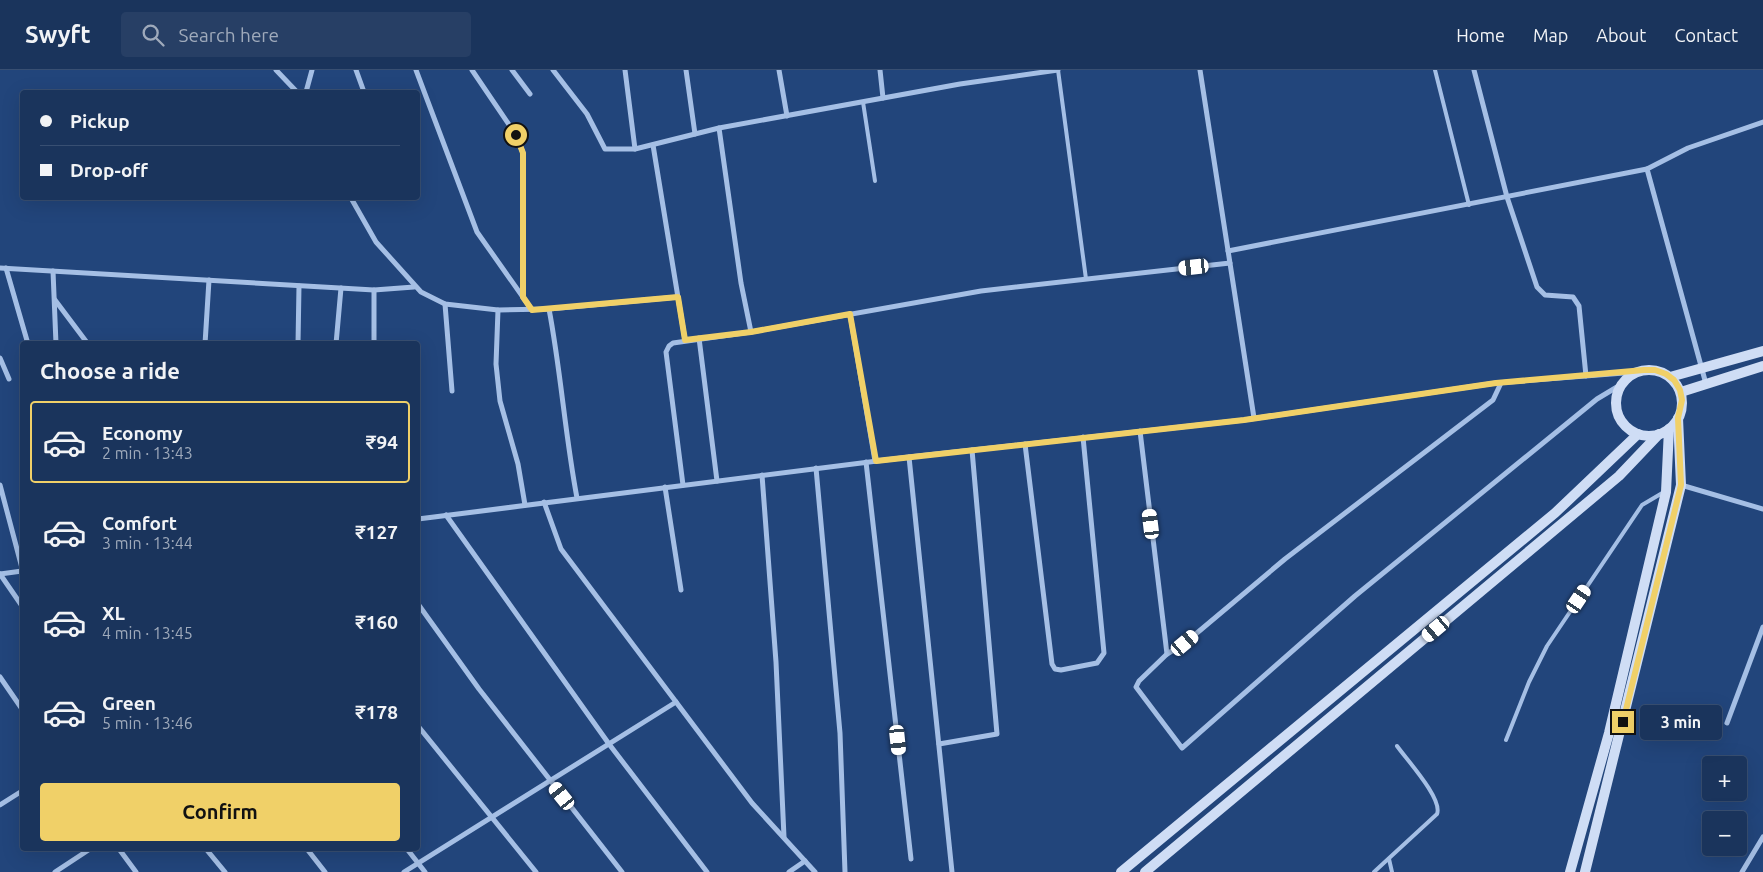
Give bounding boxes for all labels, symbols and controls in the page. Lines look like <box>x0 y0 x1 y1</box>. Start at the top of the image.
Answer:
search box <box>121 12 471 57</box>
text: Swyft <box>25 21 91 48</box>
icon: search <box>139 21 167 49</box>
text: Search here <box>179 24 279 46</box>
text: Home <box>1456 25 1505 45</box>
text: Map <box>1533 25 1568 45</box>
text: About <box>1596 25 1646 45</box>
text: Contact <box>1674 25 1738 45</box>
text: Pickup <box>70 110 130 132</box>
route start <box>505 124 527 146</box>
text: Drop-off <box>70 159 148 181</box>
car <box>1178 258 1209 276</box>
text: Choose a ride <box>40 358 180 383</box>
icon: car <box>42 420 87 465</box>
text: Economy <box>102 422 183 444</box>
text: ₹94 <box>366 431 398 453</box>
text: 2 min · 13:43 <box>102 444 193 462</box>
car <box>1141 508 1160 540</box>
icon: car <box>42 510 87 555</box>
text: Comfort <box>102 512 177 534</box>
text: ₹127 <box>355 521 398 543</box>
text: 3 min · 13:44 <box>102 534 193 552</box>
car <box>1564 582 1593 616</box>
icon: car <box>42 600 87 645</box>
text: XL <box>102 602 125 624</box>
text: ₹160 <box>355 611 398 633</box>
car <box>1419 614 1452 644</box>
text: 4 min · 13:45 <box>102 624 193 642</box>
car <box>1168 628 1201 658</box>
icon: car <box>42 690 87 735</box>
text: Green <box>102 692 156 714</box>
text: ₹178 <box>355 701 398 723</box>
callout: 3 min <box>1640 704 1723 740</box>
route end <box>1612 711 1634 733</box>
text: 3 min <box>1661 713 1701 731</box>
text: 5 min · 13:46 <box>102 714 193 732</box>
car <box>888 724 907 756</box>
map controls <box>1702 756 1747 856</box>
button: + <box>1702 756 1747 801</box>
car <box>546 780 577 812</box>
button: Confirm <box>40 783 400 841</box>
button: − <box>1702 811 1747 856</box>

